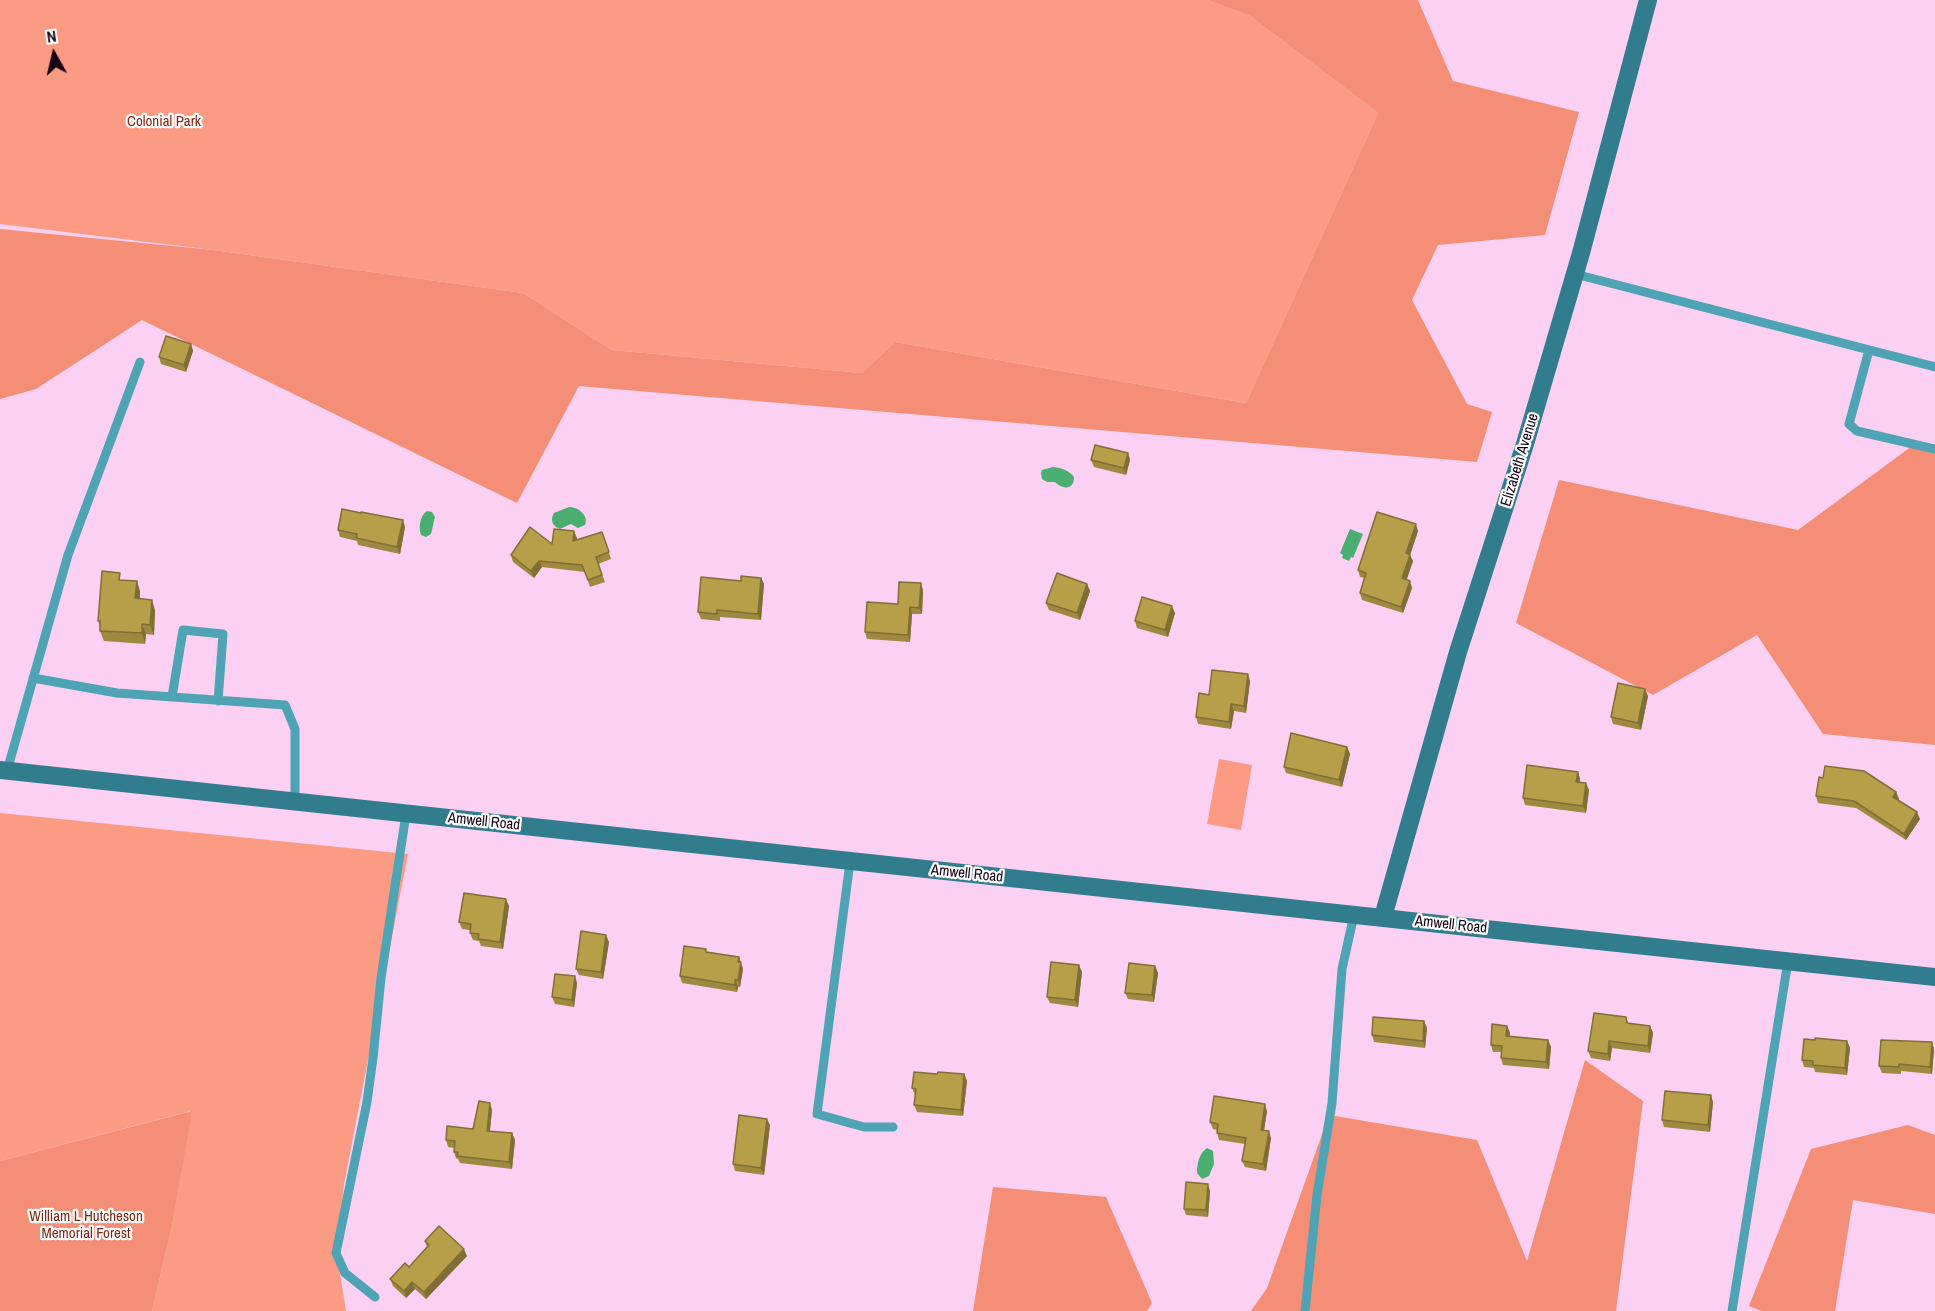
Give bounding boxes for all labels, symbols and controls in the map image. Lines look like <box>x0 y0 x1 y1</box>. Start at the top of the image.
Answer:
north arrow <box>24 24 84 84</box>
text: N <box>45 25 58 48</box>
park label: Colonial Park <box>127 113 201 131</box>
street label: Elizabeth Avenue <box>1497 411 1543 509</box>
street label: Amwell Road <box>447 809 521 835</box>
street label: Amwell Road <box>930 861 1004 887</box>
street label: Amwell Road <box>1414 912 1488 938</box>
park label: William L Hutcheson Memorial Forest <box>29 1208 143 1243</box>

